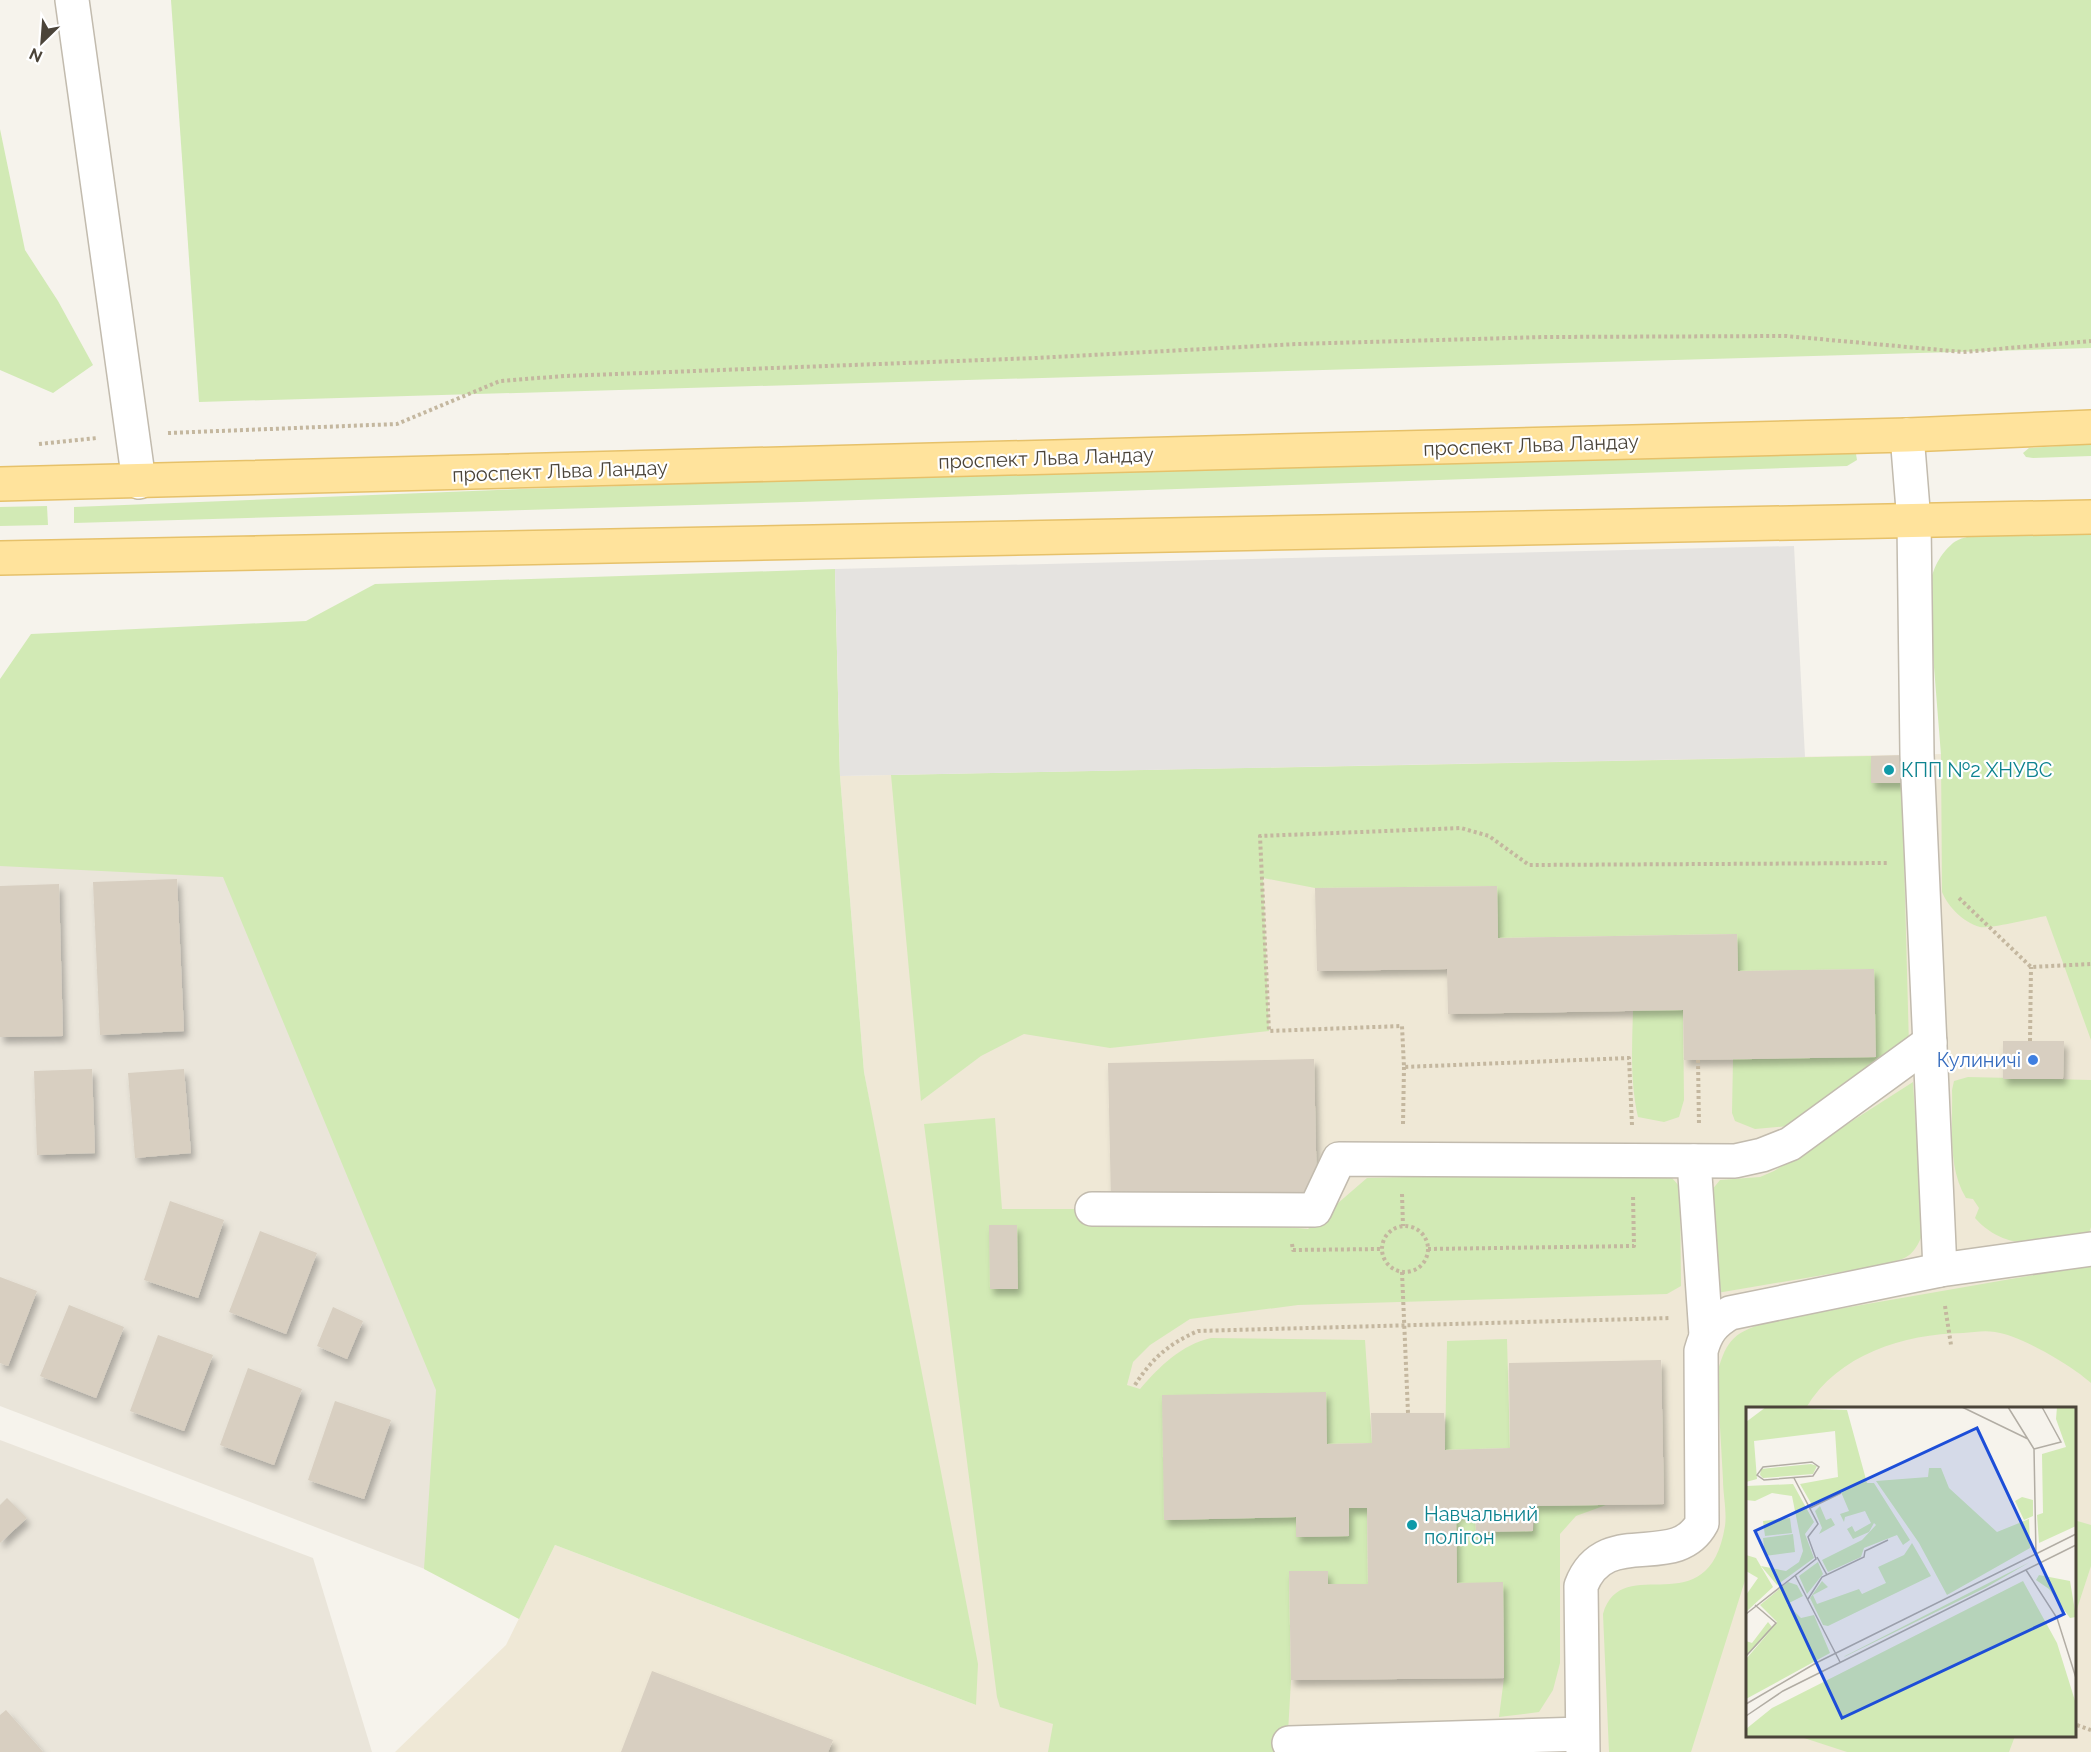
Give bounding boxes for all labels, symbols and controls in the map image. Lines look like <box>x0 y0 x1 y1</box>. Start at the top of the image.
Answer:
north arrow <box>12 12 72 72</box>
text: N <box>26 44 45 66</box>
street label: проспект Льва Ландау <box>1423 429 1639 461</box>
street label: проспект Льва Ландау <box>938 442 1154 474</box>
street label: проспект Льва Ландау <box>452 455 668 487</box>
place label: КПП №2 ХНУВС <box>1901 758 2053 782</box>
marker: КПП №2 ХНУВС <box>1882 763 1896 777</box>
place label: Кулиничі <box>1937 1048 2021 1072</box>
marker: Кулиничі <box>2026 1053 2040 1067</box>
inset map <box>1746 1407 2076 1737</box>
place label: Навчальний полігон <box>1424 1502 1538 1549</box>
marker: Навчальний полігон <box>1405 1518 1419 1532</box>

